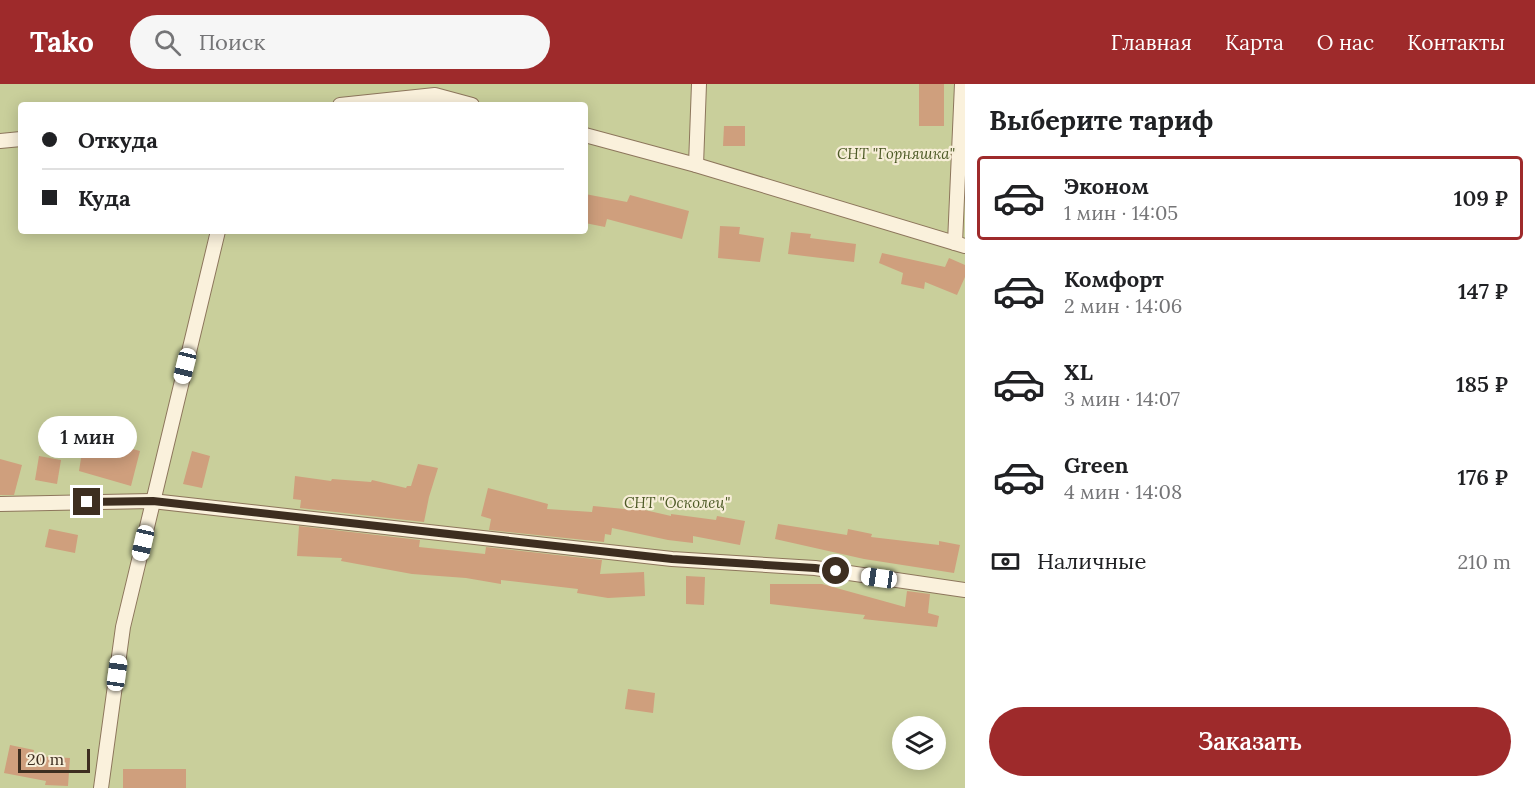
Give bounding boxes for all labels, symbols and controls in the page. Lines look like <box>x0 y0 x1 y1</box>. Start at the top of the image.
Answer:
search box <box>130 15 550 69</box>
text: Tako <box>30 24 94 60</box>
icon: search <box>151 26 184 59</box>
text: Поиск <box>199 28 265 56</box>
text: Главная <box>1111 29 1192 56</box>
text: Карта <box>1225 29 1284 56</box>
text: О нас <box>1317 29 1374 56</box>
text: Контакты <box>1407 29 1505 56</box>
text: Выберите тариф <box>989 103 1213 137</box>
text: Откуда <box>78 126 158 154</box>
park label: СНТ "Горняшка" <box>837 144 955 163</box>
icon: car <box>992 171 1046 225</box>
text: Эконом <box>1064 172 1149 200</box>
text: Куда <box>78 184 130 212</box>
text: 109 ₽ <box>1454 184 1508 212</box>
text: 1 мин · 14:05 <box>1064 200 1178 225</box>
icon: car <box>992 264 1046 318</box>
text: Комфорт <box>1064 265 1164 293</box>
text: 147 ₽ <box>1458 277 1508 305</box>
text: 2 мин · 14:06 <box>1064 293 1182 318</box>
car <box>172 346 198 386</box>
icon: car <box>992 357 1046 411</box>
text: XL <box>1064 358 1093 386</box>
text: 185 ₽ <box>1456 370 1508 398</box>
text: 3 мин · 14:07 <box>1064 386 1180 411</box>
callout: 1 мин <box>38 415 136 457</box>
text: 1 мин <box>60 424 115 449</box>
icon: car <box>992 450 1046 504</box>
text: Green <box>1064 451 1129 479</box>
text: 176 ₽ <box>1457 463 1508 491</box>
text: 4 мин · 14:08 <box>1064 479 1182 504</box>
route end <box>73 488 100 515</box>
park label: СНТ "Осколец" <box>624 493 730 512</box>
car <box>130 523 156 563</box>
icon: cash <box>989 545 1022 578</box>
text: Наличные <box>1037 547 1146 575</box>
text: 210 m <box>1457 549 1511 574</box>
route start <box>822 557 849 584</box>
car <box>860 567 898 589</box>
car <box>106 654 128 692</box>
button: Заказать <box>989 707 1511 776</box>
map controls <box>892 716 946 770</box>
button: layers <box>892 716 946 770</box>
scale bar <box>18 746 90 774</box>
text: 20 m <box>27 749 64 769</box>

